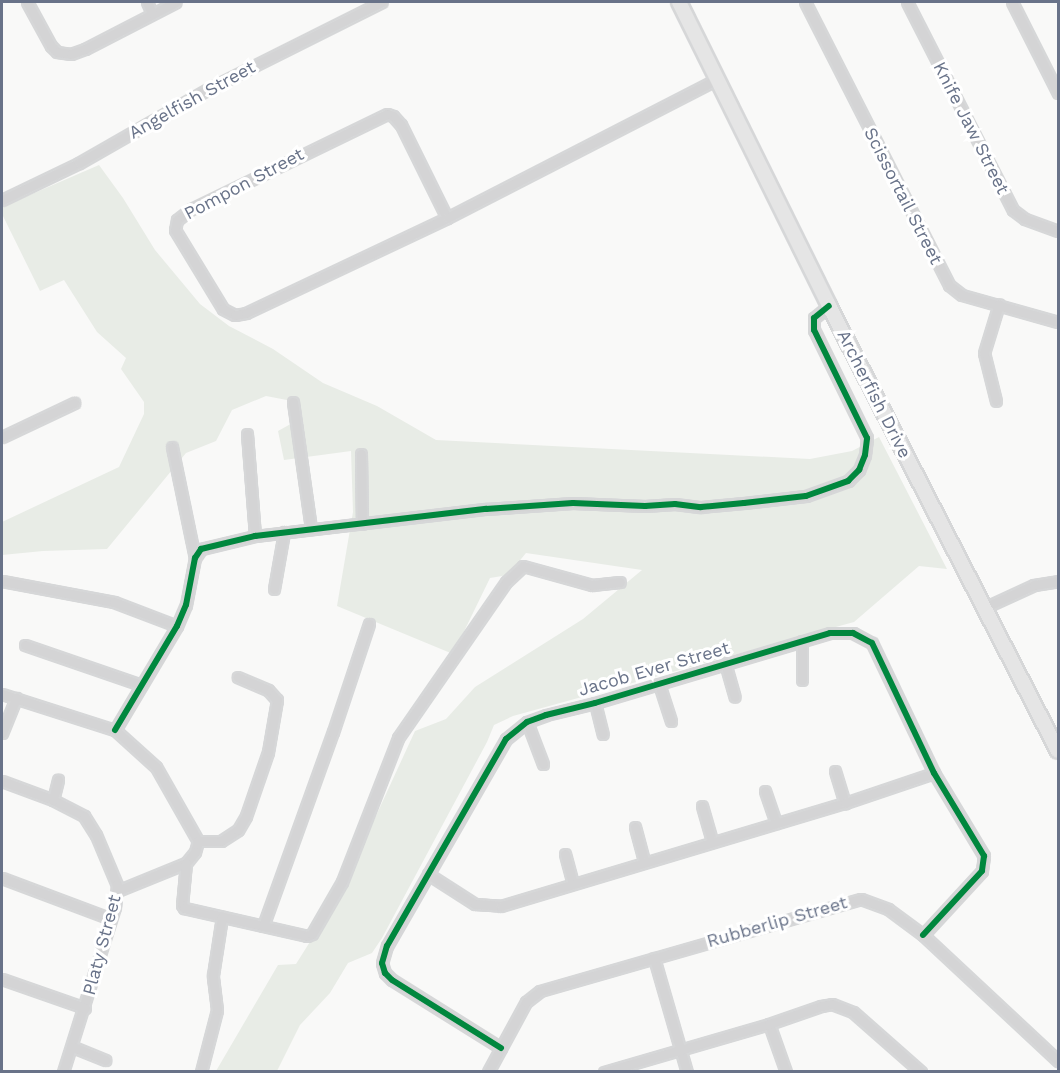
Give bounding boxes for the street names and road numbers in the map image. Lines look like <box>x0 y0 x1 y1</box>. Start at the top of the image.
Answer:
street label: Angelfish Street <box>125 56 259 144</box>
street label: Knife Jaw Street <box>928 58 1014 198</box>
street label: Scissortail Street <box>859 124 947 268</box>
street label: Pompon Street <box>181 143 307 225</box>
street label: Archerfish Drive <box>832 326 916 462</box>
street label: Jacob Ever Street <box>576 637 732 701</box>
street label: Platy Street <box>78 892 126 998</box>
street label: Rubberlip Street <box>704 892 850 952</box>

